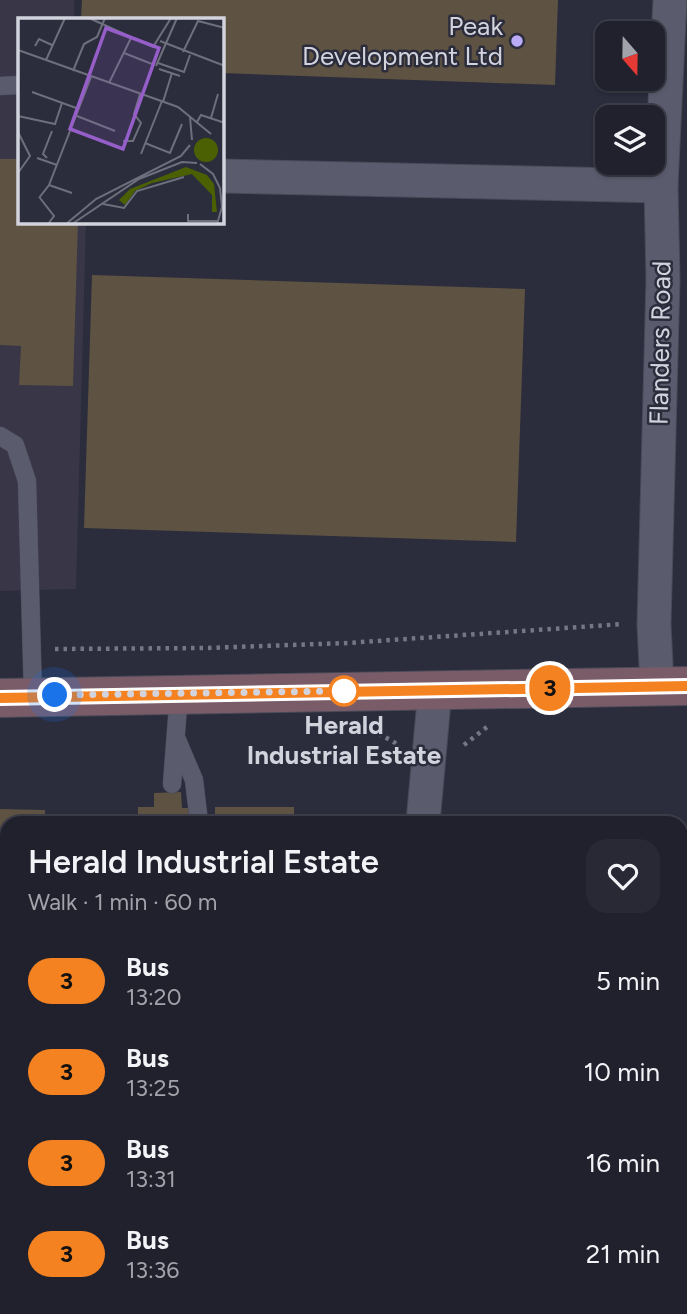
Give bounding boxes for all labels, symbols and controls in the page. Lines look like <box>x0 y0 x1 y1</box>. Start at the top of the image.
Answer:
place label: Peak Development Ltd <box>302 10 503 72</box>
inset map <box>18 18 224 224</box>
north arrow <box>595 21 665 91</box>
map controls <box>595 21 665 175</box>
marker: Peak Development Ltd <box>509 33 525 49</box>
button: layers <box>595 105 665 175</box>
street label: Flanders Road <box>643 261 677 425</box>
line badge: 3 <box>527 665 573 711</box>
text: 3 <box>543 673 557 702</box>
marker: Herald Industrial Estate <box>329 676 359 706</box>
your location <box>37 677 72 712</box>
place label: Herald Industrial Estate <box>247 709 441 771</box>
button: heart <box>586 839 660 913</box>
text: Herald Industrial Estate <box>28 842 379 881</box>
text: Walk · 1 min · 60 m <box>28 888 217 916</box>
text: Bus <box>126 951 169 983</box>
text: 5 min <box>596 965 660 997</box>
text: 3 <box>60 966 73 995</box>
text: 13:20 <box>126 983 181 1011</box>
text: Bus <box>126 1042 169 1074</box>
text: 10 min <box>584 1056 660 1088</box>
text: 3 <box>60 1057 73 1086</box>
text: 13:25 <box>126 1074 180 1102</box>
text: Bus <box>126 1133 169 1165</box>
text: 16 min <box>585 1147 660 1179</box>
text: 3 <box>60 1148 73 1177</box>
text: 13:31 <box>126 1165 176 1193</box>
text: Bus <box>126 1224 169 1256</box>
text: 21 min <box>586 1238 660 1270</box>
text: 3 <box>60 1239 73 1268</box>
text: 13:36 <box>126 1256 179 1284</box>

